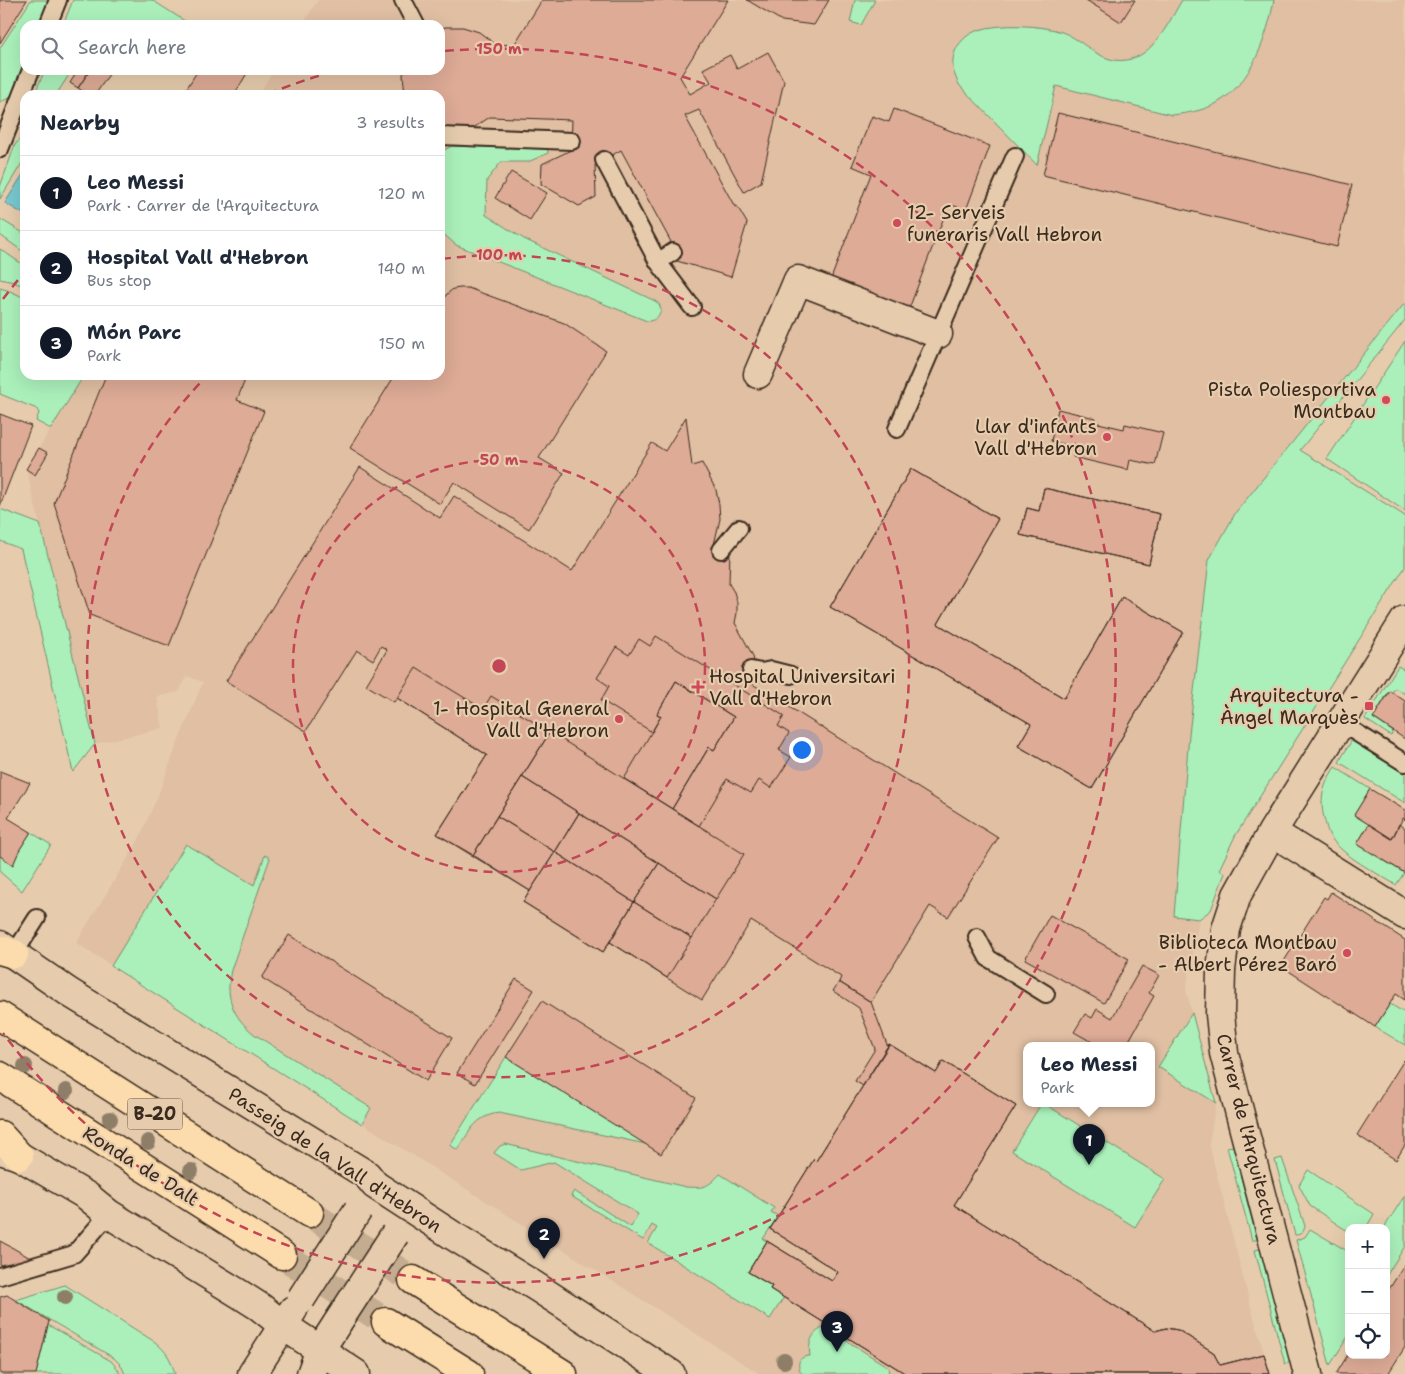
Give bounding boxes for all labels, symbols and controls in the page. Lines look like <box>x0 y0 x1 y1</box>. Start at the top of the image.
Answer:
search box <box>20 20 445 75</box>
icon: search <box>38 34 66 62</box>
text: Search here <box>78 35 187 60</box>
text: 150 m <box>476 39 522 59</box>
text: Nearby <box>40 109 120 137</box>
text: 3 results <box>356 112 425 133</box>
text: Leo Messi <box>87 170 184 195</box>
text: 1 <box>52 183 60 204</box>
text: 120 m <box>378 183 425 204</box>
text: Park · Carrer de l'Arquitectura <box>87 195 319 216</box>
place label: 12- Serveis funeraris Vall Hebron <box>907 200 1102 247</box>
marker: 12- Serveis funeraris Vall Hebron <box>891 217 903 229</box>
text: Hospital Vall d'Hebron <box>87 245 308 270</box>
text: 100 m <box>476 245 522 265</box>
text: 2 <box>50 258 62 279</box>
text: 140 m <box>378 258 425 279</box>
text: Bus stop <box>87 270 152 291</box>
text: Món Parc <box>87 320 181 345</box>
text: 3 <box>50 333 62 354</box>
text: 150 m <box>378 333 425 354</box>
text: Park <box>87 345 121 366</box>
place label: Pista Poliesportiva Montbau <box>1208 377 1376 424</box>
marker: Pista Poliesportiva Montbau <box>1380 394 1392 406</box>
place label: Llar d'infants Vall d'Hebron <box>974 414 1097 461</box>
marker: Llar d'infants Vall d'Hebron <box>1101 431 1113 443</box>
text: 50 m <box>480 450 519 470</box>
centre of rings <box>490 657 508 675</box>
place label: Hospital Universitari Vall d'Hebron <box>709 664 896 711</box>
marker: Hospital Universitari Vall d'Hebron <box>691 680 705 694</box>
place label: Arquitectura - Àngel Marquès <box>1220 683 1359 730</box>
place label: 1- Hospital General Vall d'Hebron <box>433 696 609 743</box>
marker: Arquitectura - Àngel Marquès <box>1363 700 1375 712</box>
marker: 1- Hospital General Vall d'Hebron <box>613 713 625 725</box>
your location <box>789 737 815 763</box>
place label: Biblioteca Montbau - Albert Pérez Baró <box>1158 930 1337 977</box>
marker: Biblioteca Montbau - Albert Pérez Baró <box>1341 947 1353 959</box>
street label: Carrer de l'Arquitectura <box>1211 1031 1287 1247</box>
popup <box>1023 1042 1155 1107</box>
text: Leo Messi <box>1040 1052 1138 1077</box>
text: Park <box>1040 1077 1075 1098</box>
street label: Passeig de la Vall d'Hebron <box>223 1082 447 1238</box>
road number: B-20 <box>128 1098 182 1130</box>
street label: Ronda de Dalt <box>78 1120 204 1212</box>
pin: 1 <box>1073 1124 1105 1165</box>
pin: 2 <box>528 1218 560 1259</box>
map controls <box>1345 1224 1390 1359</box>
button: + <box>1345 1224 1390 1269</box>
button: − <box>1345 1269 1390 1314</box>
pin: 3 <box>821 1311 853 1352</box>
button: locate <box>1345 1314 1390 1359</box>

